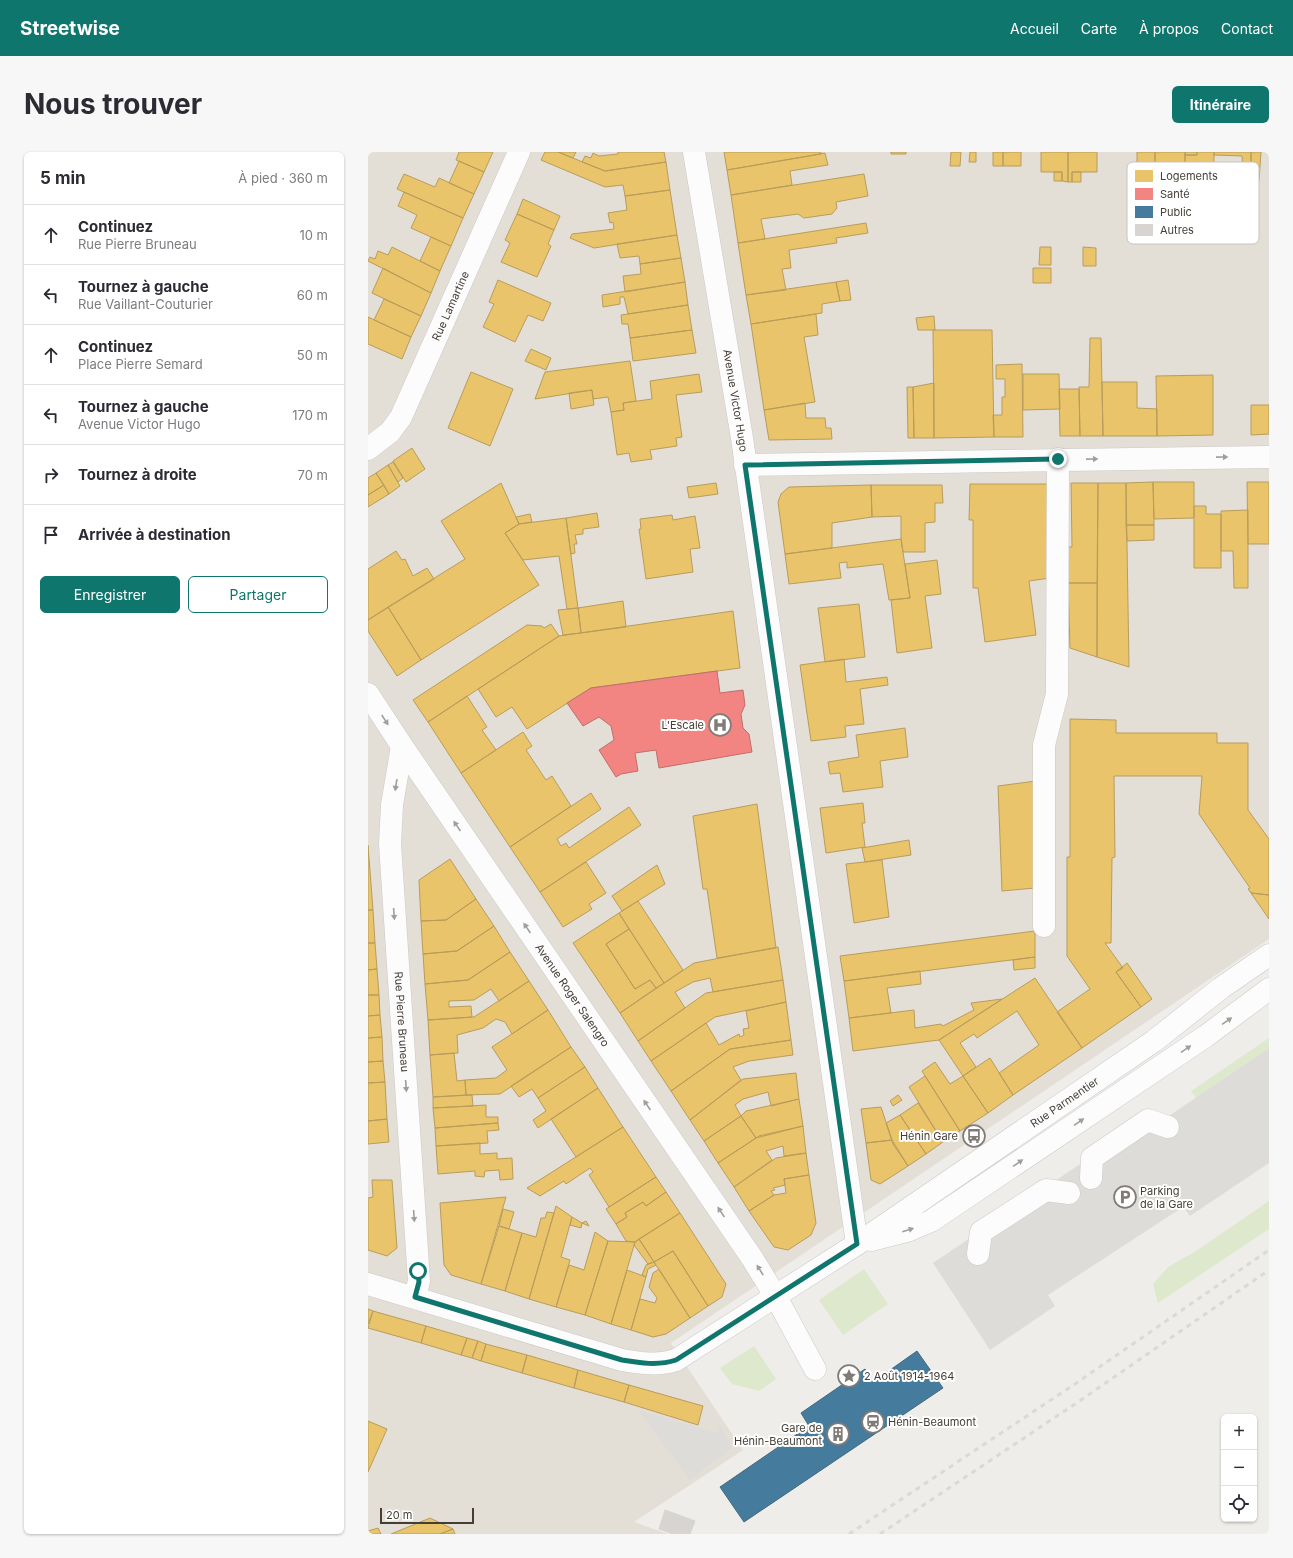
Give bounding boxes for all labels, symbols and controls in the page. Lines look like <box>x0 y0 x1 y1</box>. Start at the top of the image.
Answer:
text: Streetwise <box>20 17 120 40</box>
text: Accueil <box>1010 20 1059 37</box>
text: Carte <box>1081 20 1117 37</box>
text: À propos <box>1139 20 1199 37</box>
text: Contact <box>1221 20 1273 37</box>
button: Itinéraire <box>1172 86 1269 123</box>
text: Nous trouver <box>24 87 202 121</box>
legend <box>1127 162 1259 244</box>
text: 5 min <box>40 168 86 188</box>
text: Logements <box>1160 169 1218 183</box>
text: À pied · 360 m <box>238 170 328 186</box>
text: Santé <box>1160 187 1190 201</box>
text: Public <box>1160 205 1192 219</box>
text: Continuez <box>78 217 153 236</box>
text: Autres <box>1160 223 1194 237</box>
icon: ahead <box>40 224 62 246</box>
text: 10 m <box>299 227 328 243</box>
text: Rue Pierre Bruneau <box>78 236 197 252</box>
street label: Rue Lamartine <box>429 269 472 343</box>
text: Tournez à gauche <box>78 277 209 296</box>
icon: left <box>40 284 62 306</box>
text: 60 m <box>297 287 328 303</box>
text: Rue Vaillant-Couturier <box>78 296 213 312</box>
text: Continuez <box>78 337 153 356</box>
icon: ahead <box>40 344 62 366</box>
text: 50 m <box>297 347 328 363</box>
street label: Avenue Victor Hugo <box>720 348 751 453</box>
text: Place Pierre Semard <box>78 356 203 372</box>
text: Tournez à gauche <box>78 397 209 416</box>
icon: left <box>40 404 62 426</box>
text: 170 m <box>292 407 328 423</box>
text: Avenue Victor Hugo <box>78 416 200 432</box>
route end <box>1049 450 1067 468</box>
one-way arrow <box>1216 454 1229 460</box>
one-way arrow <box>1086 456 1099 462</box>
icon: right <box>40 464 62 486</box>
text: Tournez à droite <box>78 465 197 484</box>
text: 70 m <box>298 467 328 483</box>
icon: arrive <box>40 524 62 546</box>
text: Arrivée à destination <box>78 525 231 544</box>
button: Enregistrer <box>40 576 180 613</box>
button: Partager <box>188 576 328 613</box>
hospital icon: L'Escale <box>707 712 733 738</box>
one-way arrow <box>381 715 389 725</box>
place label: L'Escale <box>661 718 704 732</box>
one-way arrow <box>392 779 398 791</box>
one-way arrow <box>453 821 461 832</box>
one-way arrow <box>391 908 398 920</box>
one-way arrow <box>523 923 531 933</box>
street label: Avenue Roger Salengro <box>532 941 613 1050</box>
street label: Rue Pierre Bruneau <box>391 971 412 1072</box>
one-way arrow <box>1221 1017 1232 1025</box>
one-way arrow <box>1181 1045 1192 1053</box>
street label: Rue Parmentier <box>1027 1074 1102 1131</box>
one-way arrow <box>402 1080 409 1092</box>
one-way arrow <box>643 1100 651 1110</box>
one-way arrow <box>1073 1118 1084 1125</box>
bus stop icon: Hénin Gare <box>961 1123 987 1149</box>
place label: Hénin Gare <box>900 1129 958 1143</box>
one-way arrow <box>1013 1159 1023 1167</box>
parking icon: Parking de la Gare <box>1112 1184 1138 1210</box>
place label: Parking de la Gare <box>1140 1184 1193 1211</box>
one-way arrow <box>717 1207 725 1217</box>
one-way arrow <box>411 1210 418 1222</box>
one-way arrow <box>902 1227 914 1233</box>
route start <box>409 1262 427 1280</box>
one-way arrow <box>756 1265 764 1275</box>
place icon: 2 Août 1914-1964 <box>836 1363 862 1389</box>
place label: 2 Août 1914-1964 <box>864 1369 954 1383</box>
station icon: Hénin-Beaumont <box>860 1409 886 1435</box>
map controls <box>1221 1414 1257 1522</box>
button: + <box>1221 1414 1257 1450</box>
place label: Hénin-Beaumont <box>888 1415 976 1429</box>
place label: Gare de Hénin-Beaumont <box>734 1421 822 1448</box>
building icon: Gare de Hénin-Beaumont <box>825 1421 851 1447</box>
button: − <box>1221 1450 1257 1486</box>
button: locate <box>1221 1486 1257 1522</box>
scale bar <box>380 1506 474 1525</box>
text: 20 m <box>386 1508 412 1522</box>

